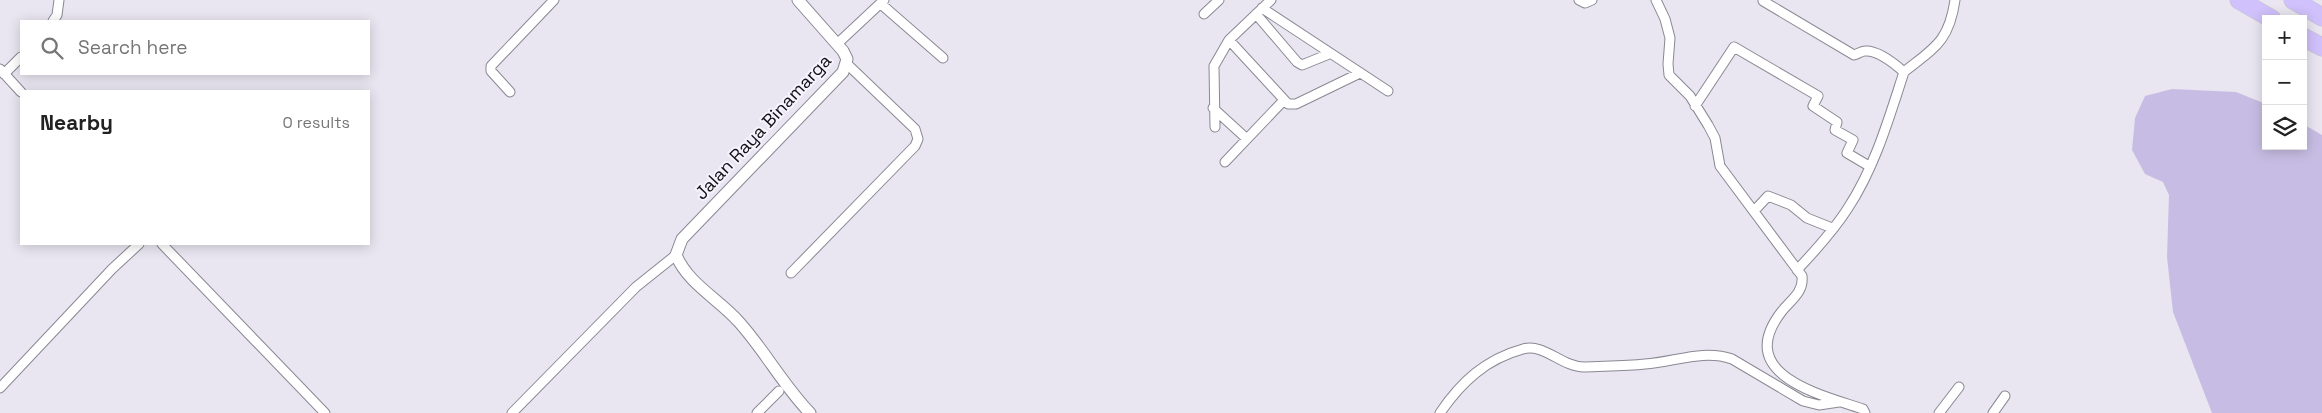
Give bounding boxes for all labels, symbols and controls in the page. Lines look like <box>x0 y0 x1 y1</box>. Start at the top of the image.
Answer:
map controls <box>2262 15 2307 150</box>
button: + <box>2262 15 2307 60</box>
search box <box>20 20 370 75</box>
icon: search <box>38 34 66 62</box>
text: Search here <box>78 35 188 60</box>
street label: Jalan Raya Binamarga <box>689 49 836 204</box>
button: − <box>2262 60 2307 105</box>
button: layers <box>2262 105 2307 150</box>
text: Nearby <box>40 109 113 136</box>
text: 0 results <box>282 112 350 133</box>

